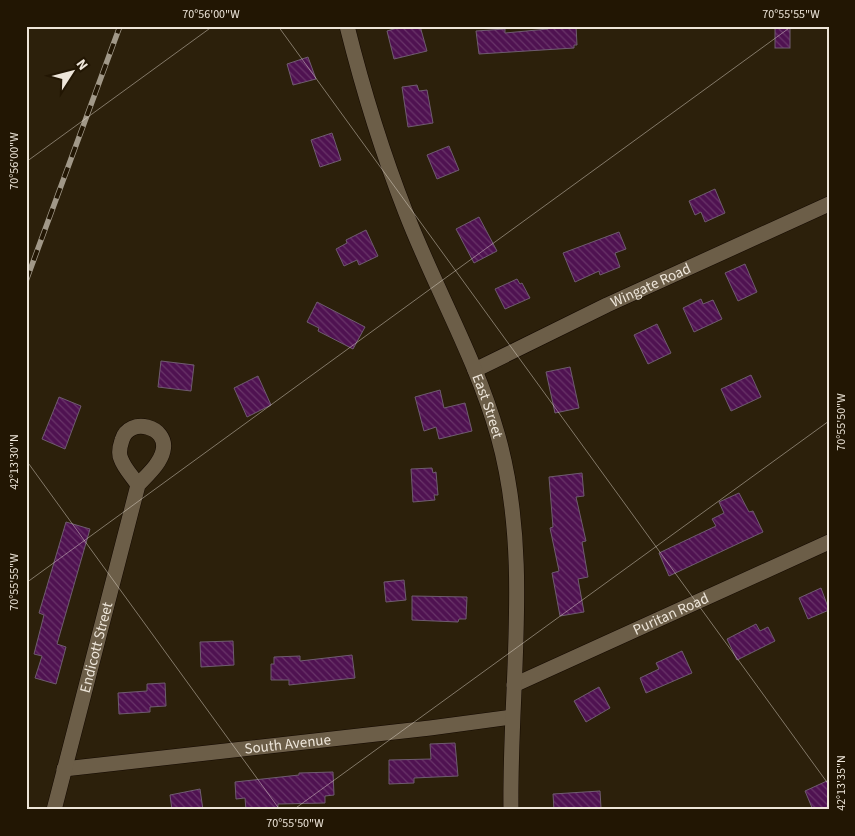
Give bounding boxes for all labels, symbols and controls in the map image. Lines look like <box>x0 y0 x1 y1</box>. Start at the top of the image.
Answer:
text: 70°56'00"W <box>182 6 240 23</box>
text: 70°55'55"W <box>762 6 820 23</box>
north arrow <box>48 48 98 98</box>
text: N <box>71 55 93 75</box>
text: 70°56'00"W <box>6 132 23 190</box>
street label: Wingate Road <box>607 258 694 313</box>
street label: East Street <box>467 371 509 441</box>
text: 70°55'50"W <box>833 393 850 451</box>
text: 42°13'30"N <box>6 434 23 490</box>
text: 70°55'55"W <box>6 553 23 611</box>
street label: Puritan Road <box>629 588 712 640</box>
street label: Endicott Street <box>74 600 118 695</box>
street label: South Avenue <box>243 729 332 759</box>
text: 42°13'35"N <box>833 755 850 811</box>
text: 70°55'50"W <box>266 815 324 832</box>

